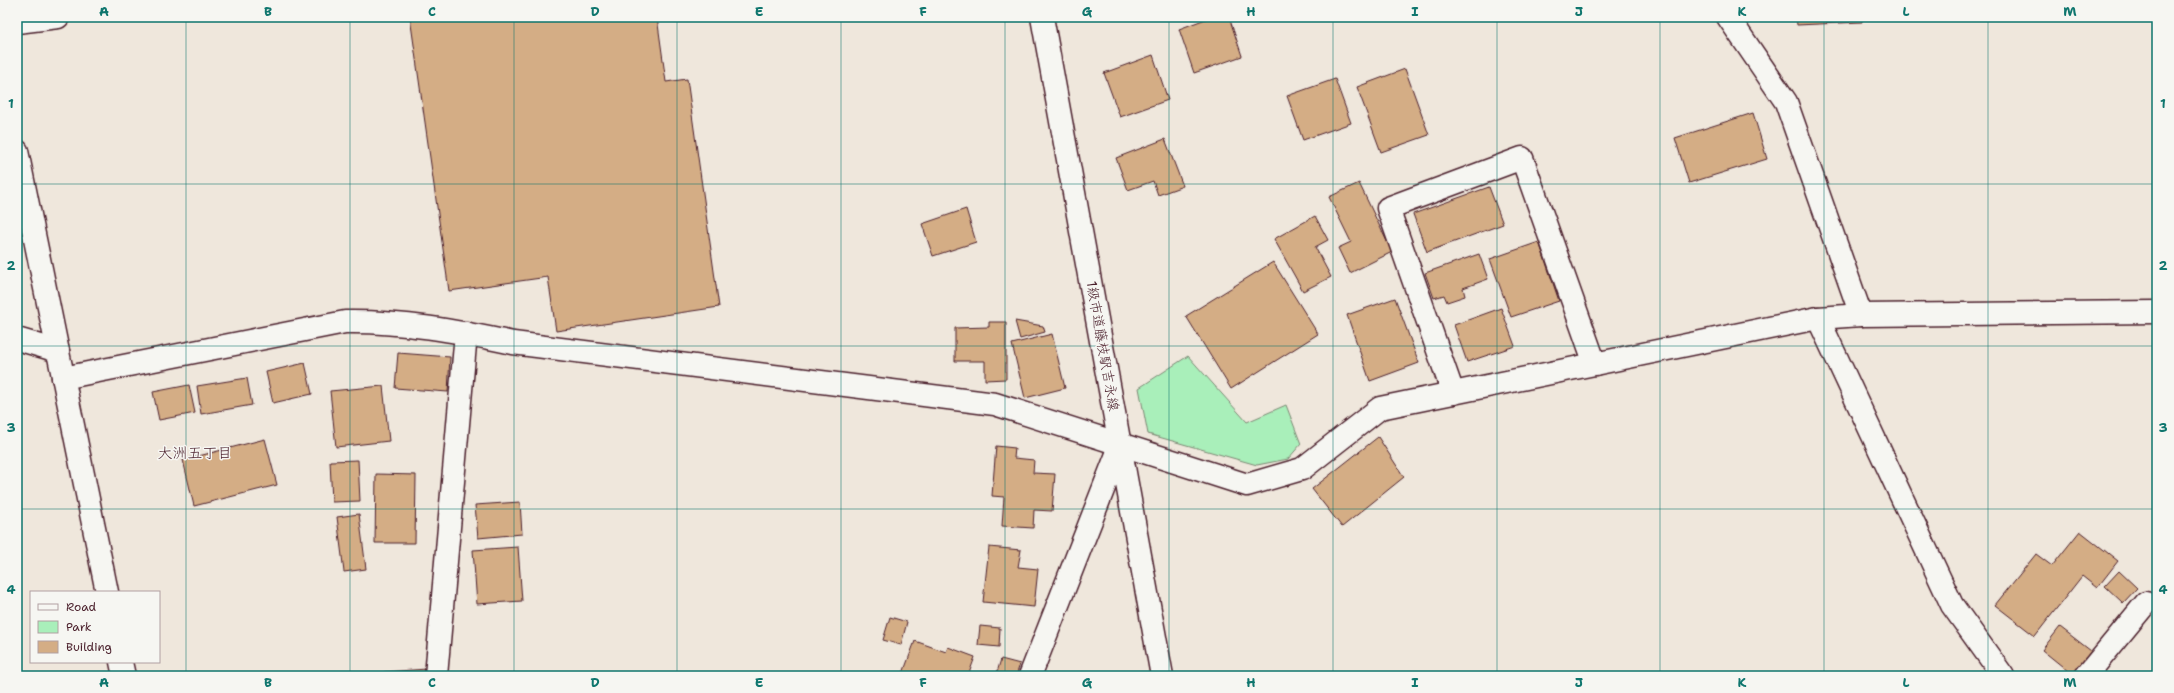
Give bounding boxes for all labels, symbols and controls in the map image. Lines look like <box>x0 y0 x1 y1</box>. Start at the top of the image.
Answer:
text: A <box>99 3 109 20</box>
text: B <box>264 3 272 20</box>
text: C <box>428 3 436 20</box>
text: D <box>590 3 600 20</box>
text: E <box>755 3 764 20</box>
text: F <box>919 3 927 20</box>
text: G <box>1082 3 1093 20</box>
text: H <box>1246 3 1256 20</box>
text: I <box>1411 3 1419 20</box>
text: J <box>1575 3 1583 20</box>
text: K <box>1738 3 1747 20</box>
text: L <box>1902 3 1910 20</box>
text: M <box>2063 3 2077 20</box>
text: 1 <box>8 95 14 112</box>
text: 1 <box>2160 95 2166 112</box>
text: 2 <box>6 257 16 274</box>
text: 2 <box>2158 257 2168 274</box>
street label: 1級市道藤枝駅吉永線 <box>1083 280 1123 412</box>
text: 3 <box>6 419 16 436</box>
text: 3 <box>2158 419 2168 436</box>
district label: 大洲五丁目 <box>157 443 233 463</box>
text: 4 <box>6 581 16 598</box>
text: 4 <box>2158 581 2168 598</box>
legend <box>30 591 160 663</box>
text: Road <box>66 599 97 615</box>
text: Park <box>66 619 92 635</box>
text: Building <box>66 639 112 655</box>
text: A <box>99 674 109 691</box>
text: B <box>264 674 272 691</box>
text: C <box>428 674 436 691</box>
text: D <box>590 674 600 691</box>
text: E <box>755 674 764 691</box>
text: F <box>919 674 927 691</box>
text: G <box>1082 674 1093 691</box>
text: H <box>1246 674 1256 691</box>
text: I <box>1411 674 1419 691</box>
text: J <box>1575 674 1583 691</box>
text: K <box>1738 674 1747 691</box>
text: L <box>1902 674 1910 691</box>
text: M <box>2063 674 2077 691</box>

